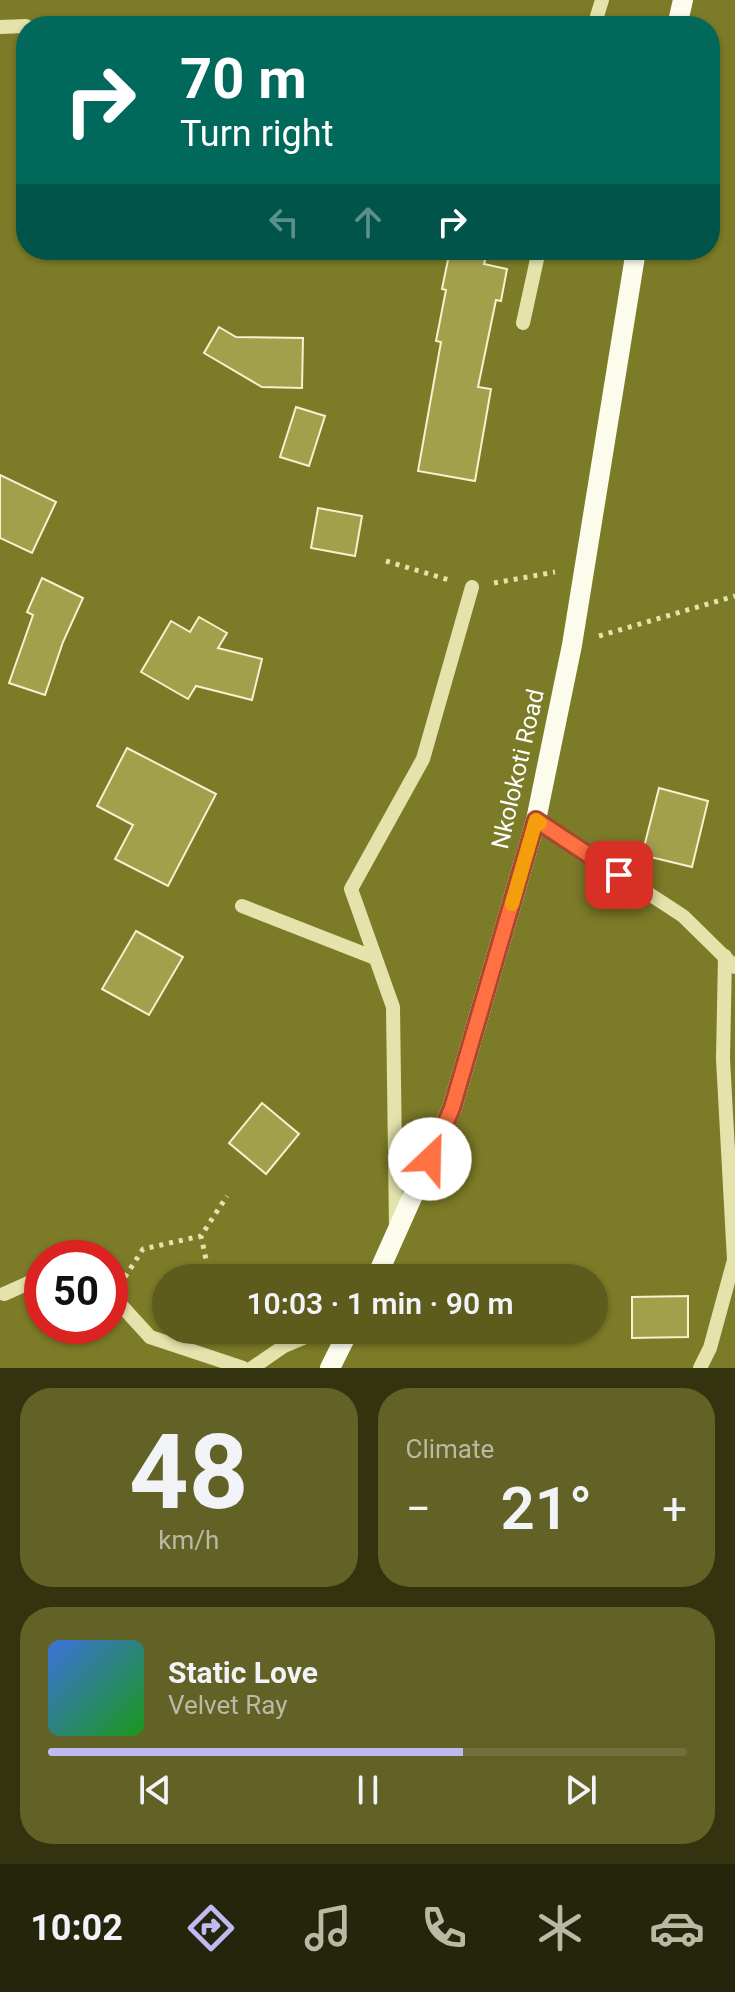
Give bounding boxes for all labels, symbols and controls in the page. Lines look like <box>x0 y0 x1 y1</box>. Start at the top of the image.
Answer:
text: 70 m <box>180 46 307 112</box>
icon: right <box>48 48 152 152</box>
text: Turn right <box>180 113 333 155</box>
icon: left <box>262 200 306 244</box>
icon: ahead <box>346 200 390 244</box>
icon: right <box>430 200 474 244</box>
street label: Nkolokoti Road <box>486 686 550 852</box>
pin <box>585 841 653 909</box>
icon: arrive <box>597 853 641 897</box>
position arrow <box>388 1117 472 1201</box>
speed limit sign: 50 <box>24 1240 128 1344</box>
text: 10:03 · 1 min · 90 m <box>246 1286 514 1321</box>
text: 48 <box>129 1412 248 1533</box>
text: Climate <box>406 1434 494 1464</box>
text: 21° <box>500 1473 592 1544</box>
text: − <box>406 1483 431 1535</box>
text: + <box>662 1483 687 1535</box>
text: km/h <box>158 1525 219 1555</box>
text: Static Love <box>168 1655 318 1690</box>
text: Velvet Ray <box>168 1690 288 1720</box>
icon: previous <box>133 1768 177 1812</box>
icon: pause <box>346 1768 390 1812</box>
icon: next <box>559 1768 603 1812</box>
icon: directions <box>183 1900 239 1956</box>
icon: music <box>300 1900 356 1956</box>
icon: phone <box>416 1900 472 1956</box>
icon: climate <box>532 1900 588 1956</box>
icon: car <box>649 1900 705 1956</box>
text: 10:02 <box>30 1907 123 1949</box>

